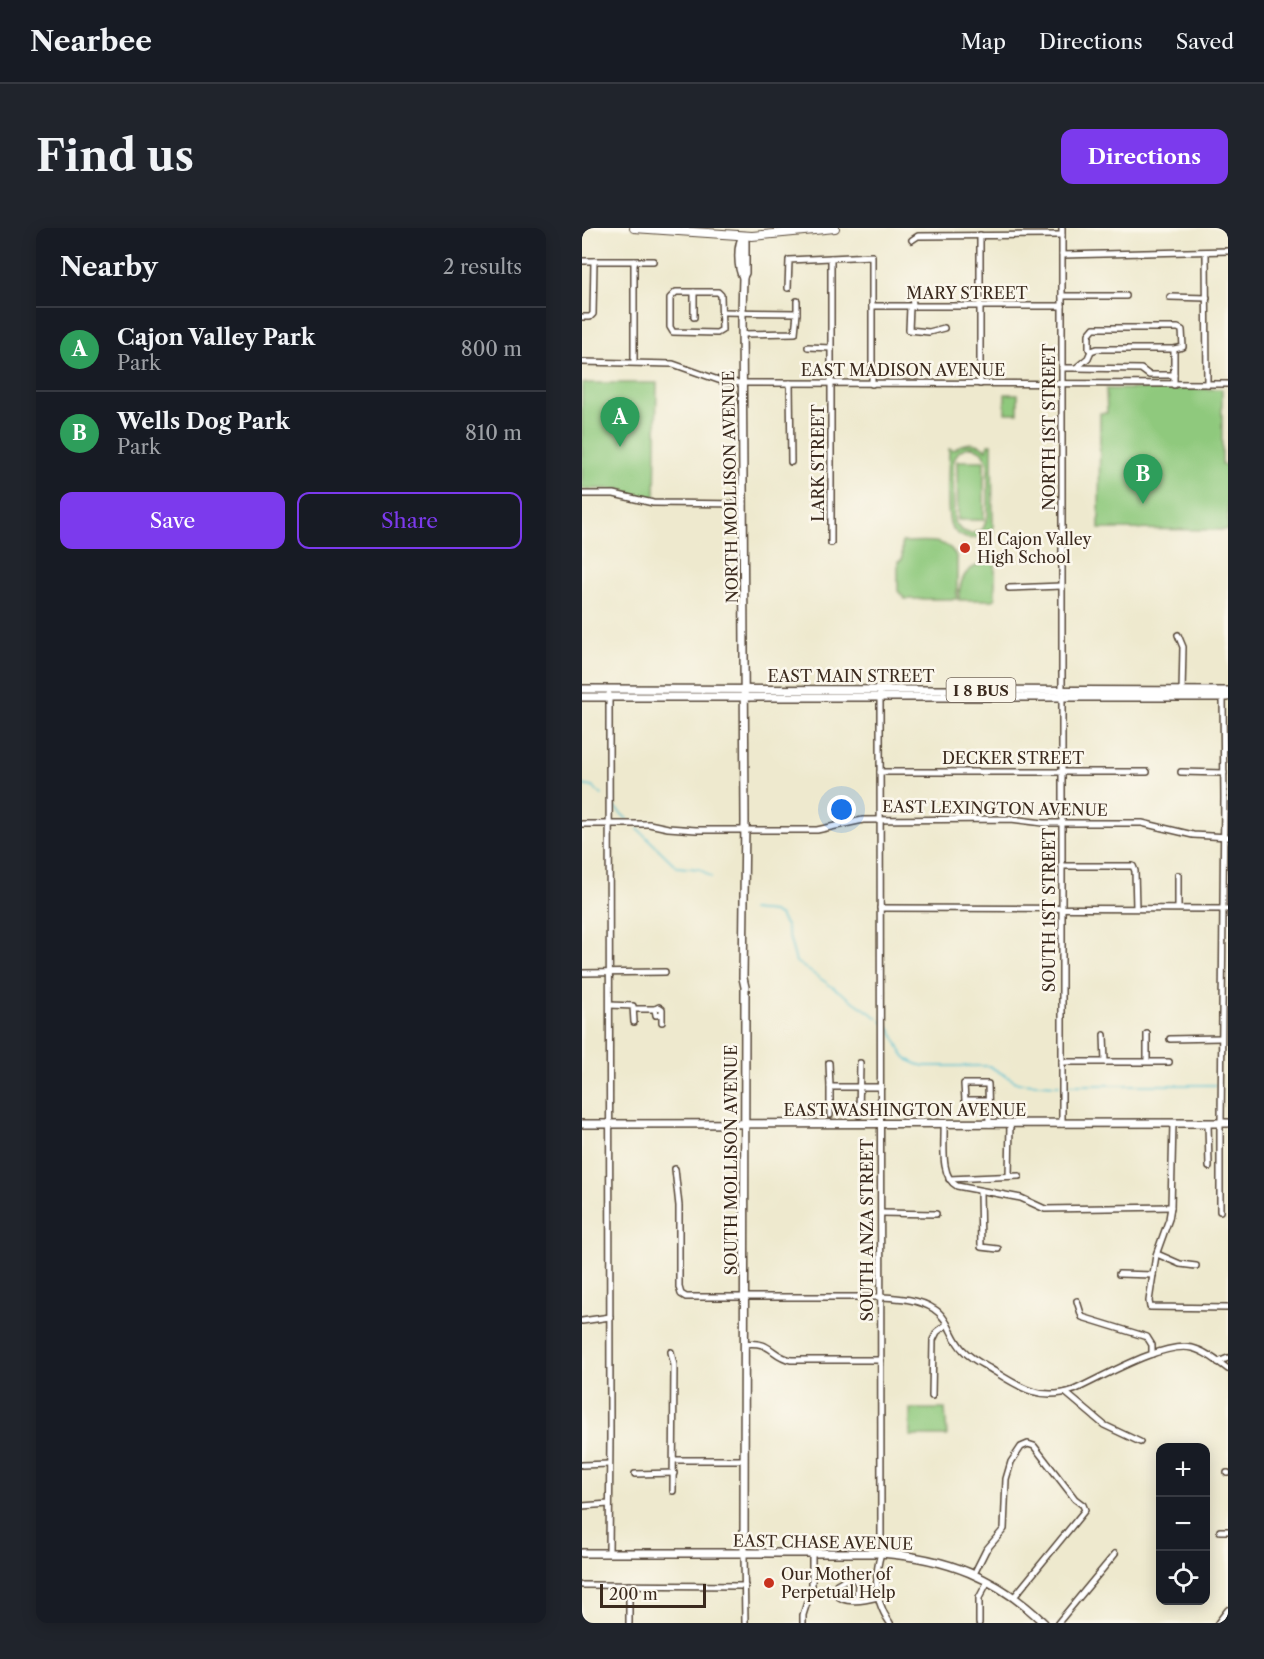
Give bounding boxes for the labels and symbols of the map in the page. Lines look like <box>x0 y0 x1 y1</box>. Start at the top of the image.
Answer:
street label: MARY STREET <box>906 283 1028 303</box>
street label: NORTH 1ST STREET <box>1039 343 1059 511</box>
street label: EAST MADISON AVENUE <box>801 360 1005 380</box>
street label: NORTH MOLLISON AVENUE <box>718 370 742 604</box>
pin: A <box>600 398 639 447</box>
street label: LARK STREET <box>808 404 828 522</box>
pin: B <box>1124 454 1162 504</box>
place label: El Cajon Valley High School <box>977 529 1093 567</box>
marker: El Cajon Valley High School <box>958 541 972 555</box>
street label: EAST MAIN STREET <box>767 666 935 686</box>
road number: I 8 BUS <box>946 678 1016 702</box>
street label: DECKER STREET <box>942 748 1084 768</box>
your location <box>827 795 856 824</box>
street label: EAST LEXINGTON AVENUE <box>882 796 1108 820</box>
street label: SOUTH 1ST STREET <box>1039 828 1059 992</box>
street label: SOUTH MOLLISON AVENUE <box>721 1045 741 1275</box>
street label: EAST WASHINGTON AVENUE <box>784 1100 1026 1120</box>
street label: SOUTH ANZA STREET <box>857 1138 877 1322</box>
street label: EAST CHASE AVENUE <box>733 1530 913 1554</box>
place label: Our Mother of Perpetual Help <box>781 1564 896 1602</box>
marker: Our Mother of Perpetual Help <box>762 1576 776 1590</box>
scale bar <box>600 1581 706 1608</box>

